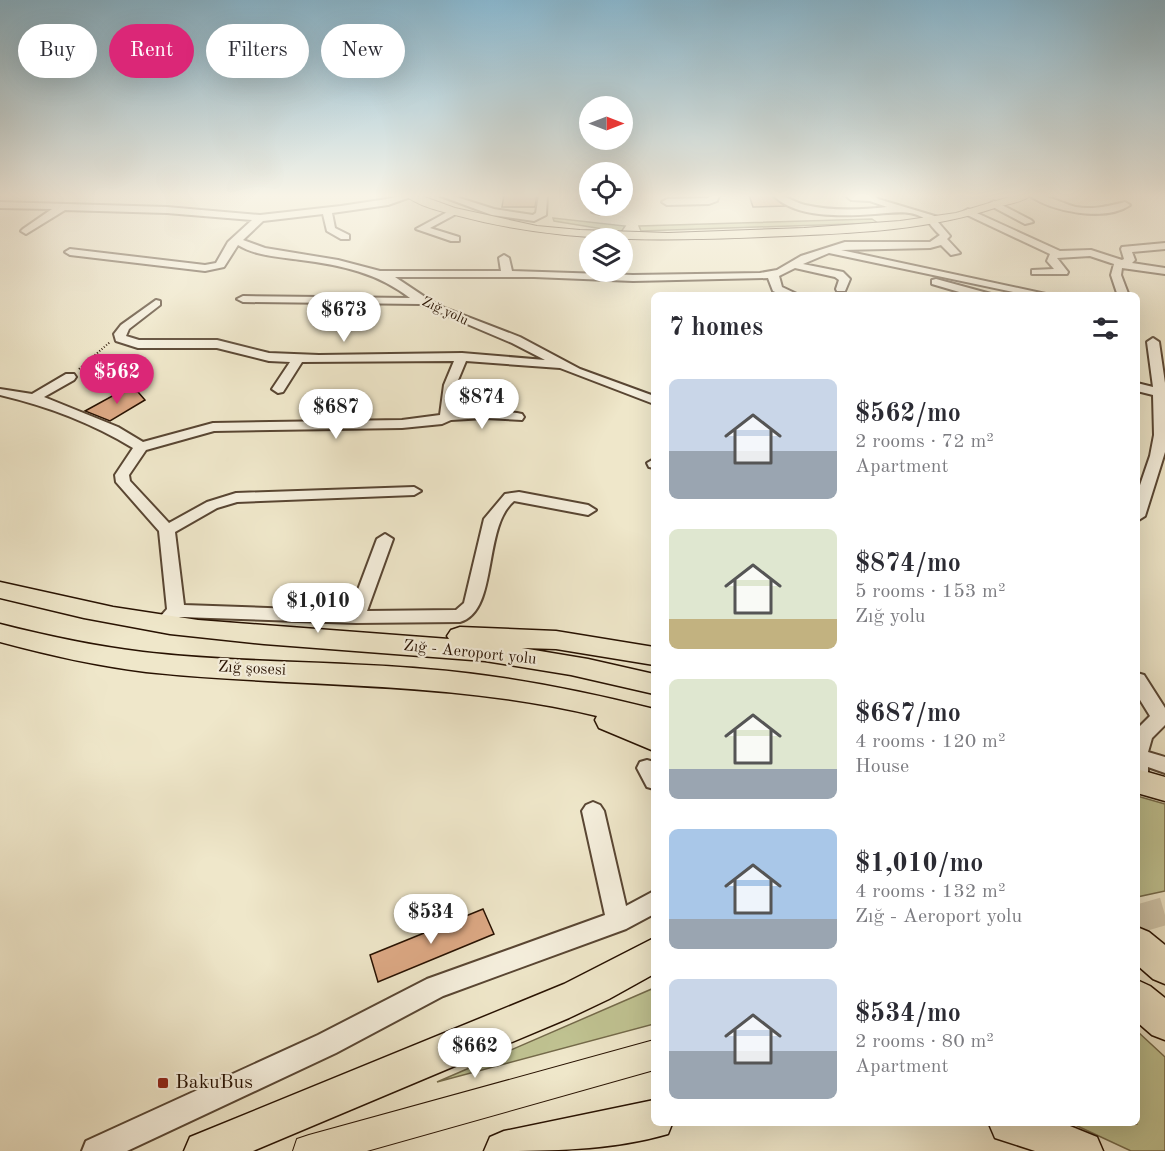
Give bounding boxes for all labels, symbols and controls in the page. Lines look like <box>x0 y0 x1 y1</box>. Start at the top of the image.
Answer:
chip: Buy <box>18 24 97 78</box>
chip: Rent <box>109 24 194 78</box>
chip: Filters <box>206 24 309 78</box>
chip: New <box>321 24 405 78</box>
north arrow <box>579 96 633 150</box>
map controls <box>579 96 633 282</box>
button: locate <box>579 162 633 216</box>
button: layers <box>579 228 633 282</box>
pin: $673 <box>308 292 380 343</box>
street label: Zığ yolu <box>420 294 471 328</box>
text: $673 <box>321 301 367 321</box>
icon: filters <box>1089 312 1122 345</box>
text: 7 homes <box>669 315 763 341</box>
pin: $562 <box>81 354 153 405</box>
text: $562 <box>94 363 140 383</box>
pin: $874 <box>446 379 518 430</box>
text: $874 <box>459 388 505 408</box>
pin: $687 <box>300 389 372 440</box>
text: $687 <box>313 398 359 418</box>
text: $562/mo <box>855 401 961 427</box>
icon: home <box>717 403 789 475</box>
text: 2 rooms · 72 m² <box>855 432 994 452</box>
text: Apartment <box>855 457 949 477</box>
text: $874/mo <box>855 551 961 577</box>
icon: home <box>717 553 789 625</box>
text: 5 rooms · 153 m² <box>855 582 1005 602</box>
pin: $1,010 <box>269 583 367 634</box>
text: $1,010 <box>286 592 350 612</box>
text: Zığ yolu <box>855 607 925 627</box>
street label: Zığ - Aeroport yolu <box>403 638 538 668</box>
street label: Zığ şosesi <box>217 659 287 679</box>
text: $687/mo <box>855 701 961 727</box>
icon: home <box>717 703 789 775</box>
text: 4 rooms · 120 m² <box>855 732 1005 752</box>
text: House <box>855 757 909 777</box>
text: $1,010/mo <box>855 851 983 877</box>
icon: home <box>717 853 789 925</box>
text: 4 rooms · 132 m² <box>855 882 1005 902</box>
pin: $534 <box>395 894 467 945</box>
text: $534 <box>408 903 454 923</box>
text: Zığ - Aeroport yolu <box>855 907 1022 927</box>
text: $534/mo <box>855 1001 961 1027</box>
icon: home <box>717 1003 789 1075</box>
pin: $662 <box>439 1028 511 1079</box>
text: 2 rooms · 80 m² <box>855 1032 994 1052</box>
text: $662 <box>452 1037 498 1057</box>
text: Apartment <box>855 1057 949 1077</box>
place label: BakuBus <box>175 1073 253 1093</box>
marker: BakuBus <box>156 1076 170 1090</box>

